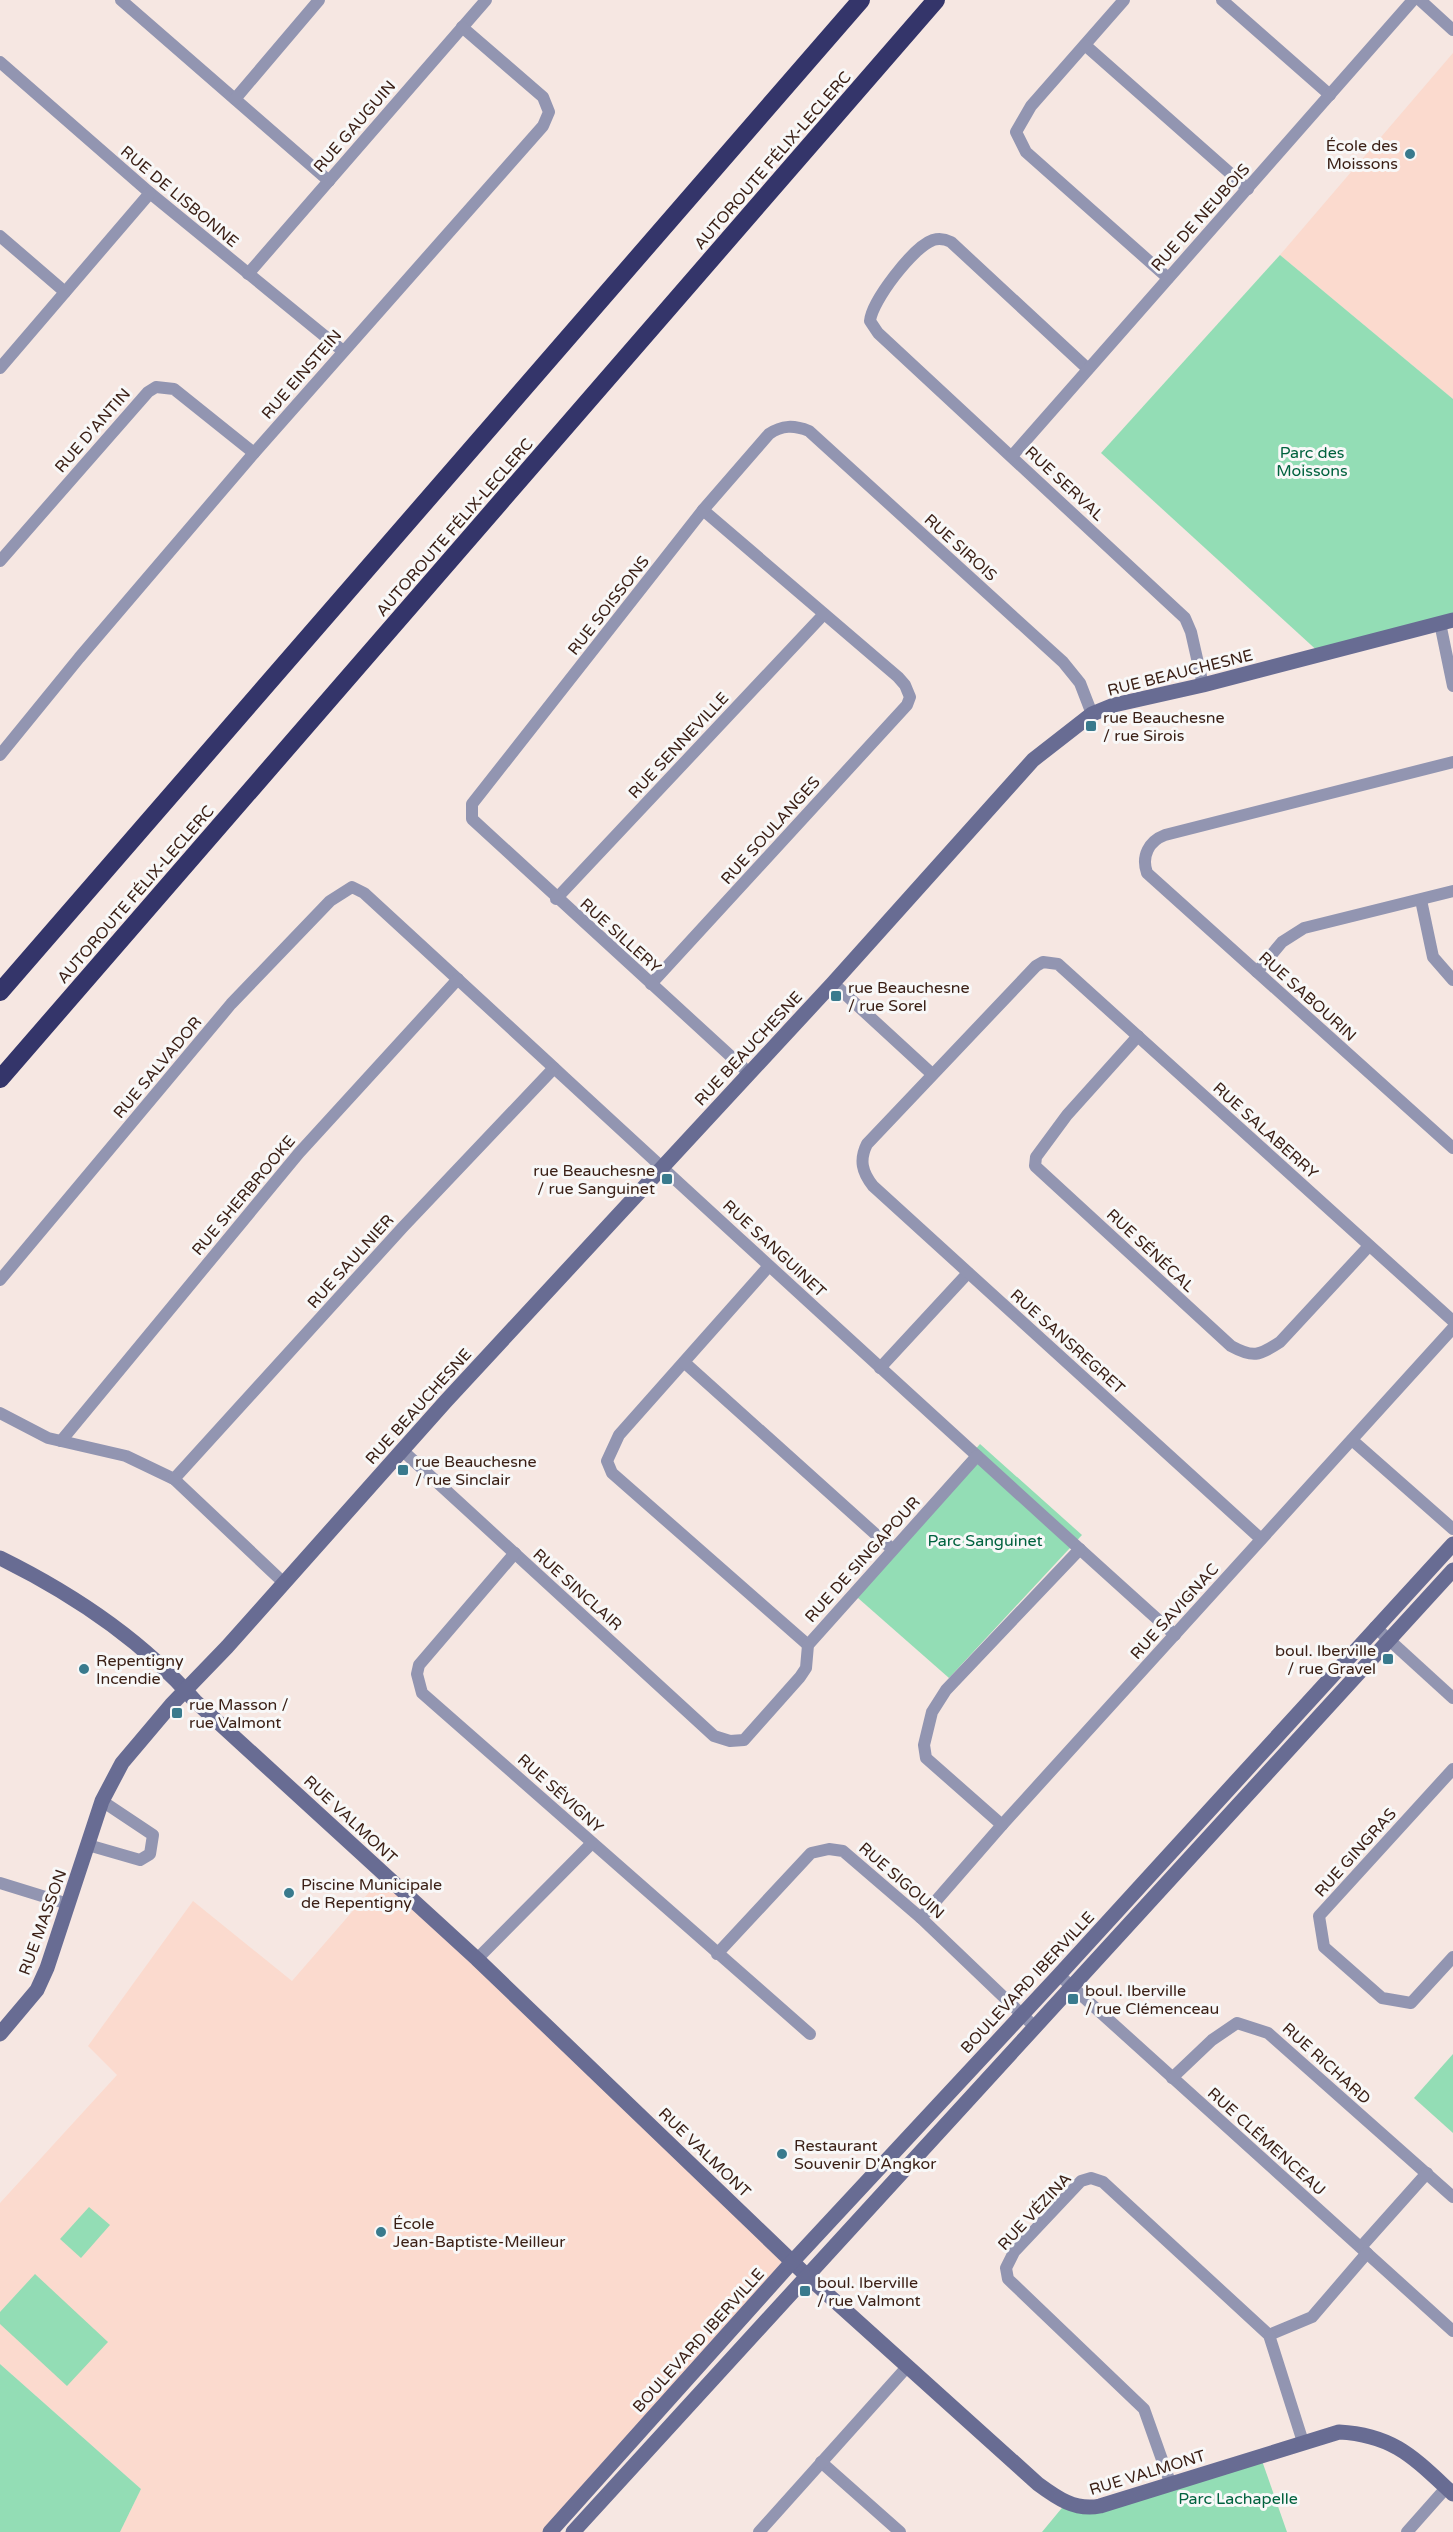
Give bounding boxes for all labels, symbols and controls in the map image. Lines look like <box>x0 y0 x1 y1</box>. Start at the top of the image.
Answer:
street label: AUTOROUTE FÉLIX-LECLERC <box>690 67 856 254</box>
street label: RUE GAUGUIN <box>309 77 400 177</box>
place label: École des Moissons <box>1326 136 1398 174</box>
street label: RUE DE LISBONNE <box>116 142 242 252</box>
marker: École des Moissons <box>1403 147 1417 161</box>
street label: RUE DE NEUBOIS <box>1147 160 1254 276</box>
street label: RUE EINSTEIN <box>257 326 346 424</box>
street label: RUE D'ANTIN <box>51 384 135 477</box>
street label: AUTOROUTE FÉLIX-LECLERC <box>372 434 538 621</box>
street label: RUE SERVAL <box>1021 442 1108 525</box>
park label: Parc des Moissons <box>1276 443 1348 481</box>
street label: RUE SIROIS <box>920 510 1001 586</box>
street label: RUE SOISSONS <box>564 552 654 659</box>
street label: RUE BEAUCHESNE <box>1105 645 1255 701</box>
street label: RUE SENNEVILLE <box>624 688 733 803</box>
place label: rue Beauchesne / rue Sirois <box>1103 708 1225 746</box>
marker: rue Beauchesne / rue Sirois <box>1084 719 1098 733</box>
street label: RUE SOULANGES <box>717 772 825 889</box>
street label: AUTOROUTE FÉLIX-LECLERC <box>53 801 219 988</box>
street label: RUE SILLERY <box>576 894 665 977</box>
street label: RUE SABOURIN <box>1254 948 1360 1046</box>
place label: rue Beauchesne / rue Sorel <box>848 978 970 1016</box>
street label: RUE BEAUCHESNE <box>691 987 807 1110</box>
marker: rue Beauchesne / rue Sorel <box>829 989 843 1003</box>
street label: RUE SALVADOR <box>109 1013 206 1123</box>
street label: RUE SALABERRY <box>1209 1078 1322 1183</box>
street label: RUE SHERBROOKE <box>188 1131 300 1260</box>
place label: rue Beauchesne / rue Sanguinet <box>533 1161 655 1199</box>
marker: rue Beauchesne / rue Sanguinet <box>660 1172 674 1186</box>
street label: RUE SANGUINET <box>718 1196 830 1302</box>
street label: RUE SÉNÉCAL <box>1102 1205 1199 1297</box>
street label: RUE SAULNIER <box>303 1210 398 1313</box>
street label: RUE SANSREGRET <box>1006 1285 1129 1399</box>
street label: RUE BEAUCHESNE <box>361 1345 476 1469</box>
place label: rue Beauchesne / rue Sinclair <box>415 1452 537 1490</box>
marker: rue Beauchesne / rue Sinclair <box>396 1463 410 1477</box>
street label: RUE DE SINGAPOUR <box>801 1492 925 1627</box>
park label: Parc Sanguinet <box>927 1531 1043 1551</box>
street label: RUE SINCLAIR <box>529 1544 626 1635</box>
street label: RUE SAVIGNAC <box>1126 1559 1223 1664</box>
place label: boul. Iberville / rue Gravel <box>1275 1641 1376 1679</box>
place label: Repentigny Incendie <box>96 1651 184 1689</box>
marker: boul. Iberville / rue Gravel <box>1381 1652 1395 1666</box>
marker: Repentigny Incendie <box>77 1662 91 1676</box>
place label: rue Masson / rue Valmont <box>189 1695 289 1733</box>
marker: rue Masson / rue Valmont <box>170 1706 184 1720</box>
street label: RUE SÉVIGNY <box>513 1750 607 1838</box>
street label: RUE VALMONT <box>299 1771 401 1868</box>
street label: RUE GINGRAS <box>1311 1804 1401 1901</box>
street label: RUE SIGOUIN <box>854 1838 948 1923</box>
street label: RUE MASSON <box>15 1867 71 1978</box>
place label: Piscine Municipale de Repentigny <box>301 1875 442 1913</box>
marker: Piscine Municipale de Repentigny <box>282 1886 296 1900</box>
street label: BOULEVARD IBERVILLE <box>957 1907 1099 2058</box>
place label: boul. Iberville / rue Clémenceau <box>1085 1981 1219 2019</box>
marker: boul. Iberville / rue Clémenceau <box>1066 1992 1080 2006</box>
street label: RUE RICHARD <box>1278 2019 1375 2109</box>
street label: RUE CLÉMENCEAU <box>1203 2083 1330 2200</box>
street label: RUE VALMONT <box>654 2104 755 2202</box>
place label: Restaurant Souvenir D'Angkor <box>794 2136 937 2174</box>
marker: Restaurant Souvenir D'Angkor <box>775 2147 789 2161</box>
street label: RUE VÉZINA <box>994 2169 1076 2255</box>
place label: École Jean-Baptiste-Meilleur <box>393 2214 566 2252</box>
marker: École Jean-Baptiste-Meilleur <box>374 2225 388 2239</box>
street label: BOULEVARD IBERVILLE <box>629 2264 769 2417</box>
place label: boul. Iberville / rue Valmont <box>817 2273 921 2311</box>
marker: boul. Iberville / rue Valmont <box>798 2284 812 2298</box>
street label: RUE VALMONT <box>1087 2446 1208 2500</box>
park label: Parc Lachapelle <box>1178 2489 1298 2509</box>

